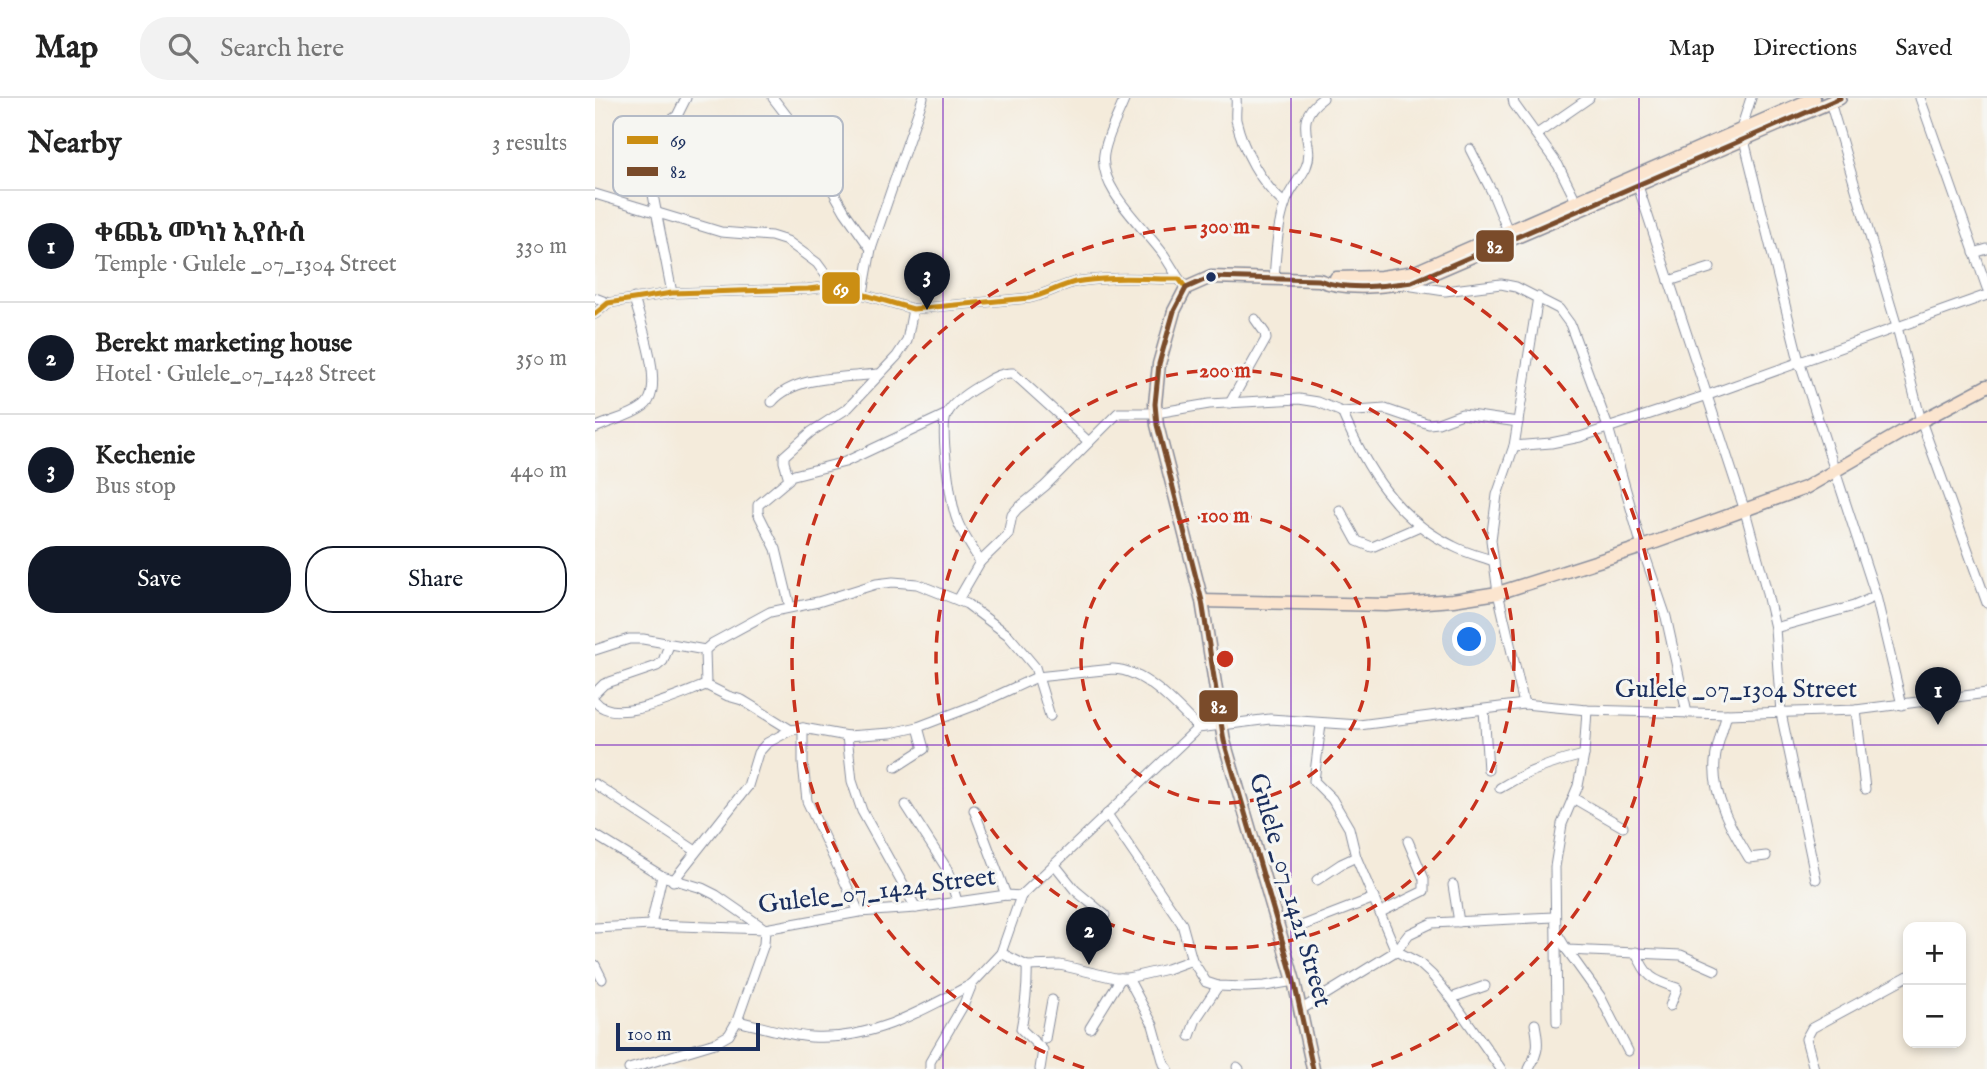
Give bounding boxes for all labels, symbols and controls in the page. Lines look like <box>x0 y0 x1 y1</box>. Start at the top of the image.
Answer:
search box <box>140 17 630 80</box>
text: Map <box>35 27 98 69</box>
icon: search <box>164 29 202 67</box>
text: Search here <box>220 32 344 65</box>
text: Map <box>1669 33 1715 64</box>
text: Directions <box>1753 33 1857 64</box>
text: Saved <box>1895 33 1952 64</box>
legend <box>613 116 843 196</box>
text: Nearby <box>28 125 121 163</box>
text: 3 results <box>492 129 567 158</box>
text: 69 <box>670 130 686 154</box>
text: 82 <box>670 161 686 185</box>
text: 300 m <box>1200 214 1250 241</box>
text: ቀጨኔ መካነ ኢየሱስ <box>95 217 305 250</box>
line badge: 82 <box>1475 229 1515 263</box>
text: 1 <box>47 232 55 261</box>
text: 330 m <box>516 232 567 261</box>
text: 82 <box>1487 236 1503 260</box>
text: Temple · Gulele _07_1304 Street <box>95 250 397 279</box>
pin: 3 <box>904 252 950 310</box>
unlabelled marker <box>1204 270 1218 284</box>
line badge: 69 <box>821 271 861 305</box>
text: 69 <box>833 278 849 302</box>
text: Berekt marketing house <box>95 327 352 360</box>
text: 2 <box>46 344 56 373</box>
text: 350 m <box>516 344 567 373</box>
text: 200 m <box>1199 358 1251 385</box>
text: Hotel · Gulele_07_1428 Street <box>95 360 376 389</box>
text: Kechenie <box>95 439 195 472</box>
text: 3 <box>47 456 55 485</box>
text: 440 m <box>510 456 567 485</box>
text: Bus stop <box>95 472 176 501</box>
text: 100 m <box>1200 503 1250 530</box>
button: Save <box>28 546 291 613</box>
button: Share <box>305 546 567 613</box>
your location <box>1452 622 1486 656</box>
centre of rings <box>1213 647 1237 671</box>
pin: 1 <box>1915 667 1961 725</box>
street label: Gulele _07_1304 Street <box>1615 673 1857 706</box>
line badge: 82 <box>1198 689 1239 723</box>
text: 82 <box>1211 696 1227 720</box>
street label: Gulele _07_1421 Street <box>1241 769 1339 1011</box>
street label: Gulele_07_1424 Street <box>756 860 998 922</box>
pin: 2 <box>1066 907 1112 965</box>
map controls <box>1903 922 1966 1048</box>
button: + <box>1903 922 1966 985</box>
button: − <box>1903 985 1966 1048</box>
scale bar <box>616 1020 759 1052</box>
text: 100 m <box>627 1023 671 1047</box>

